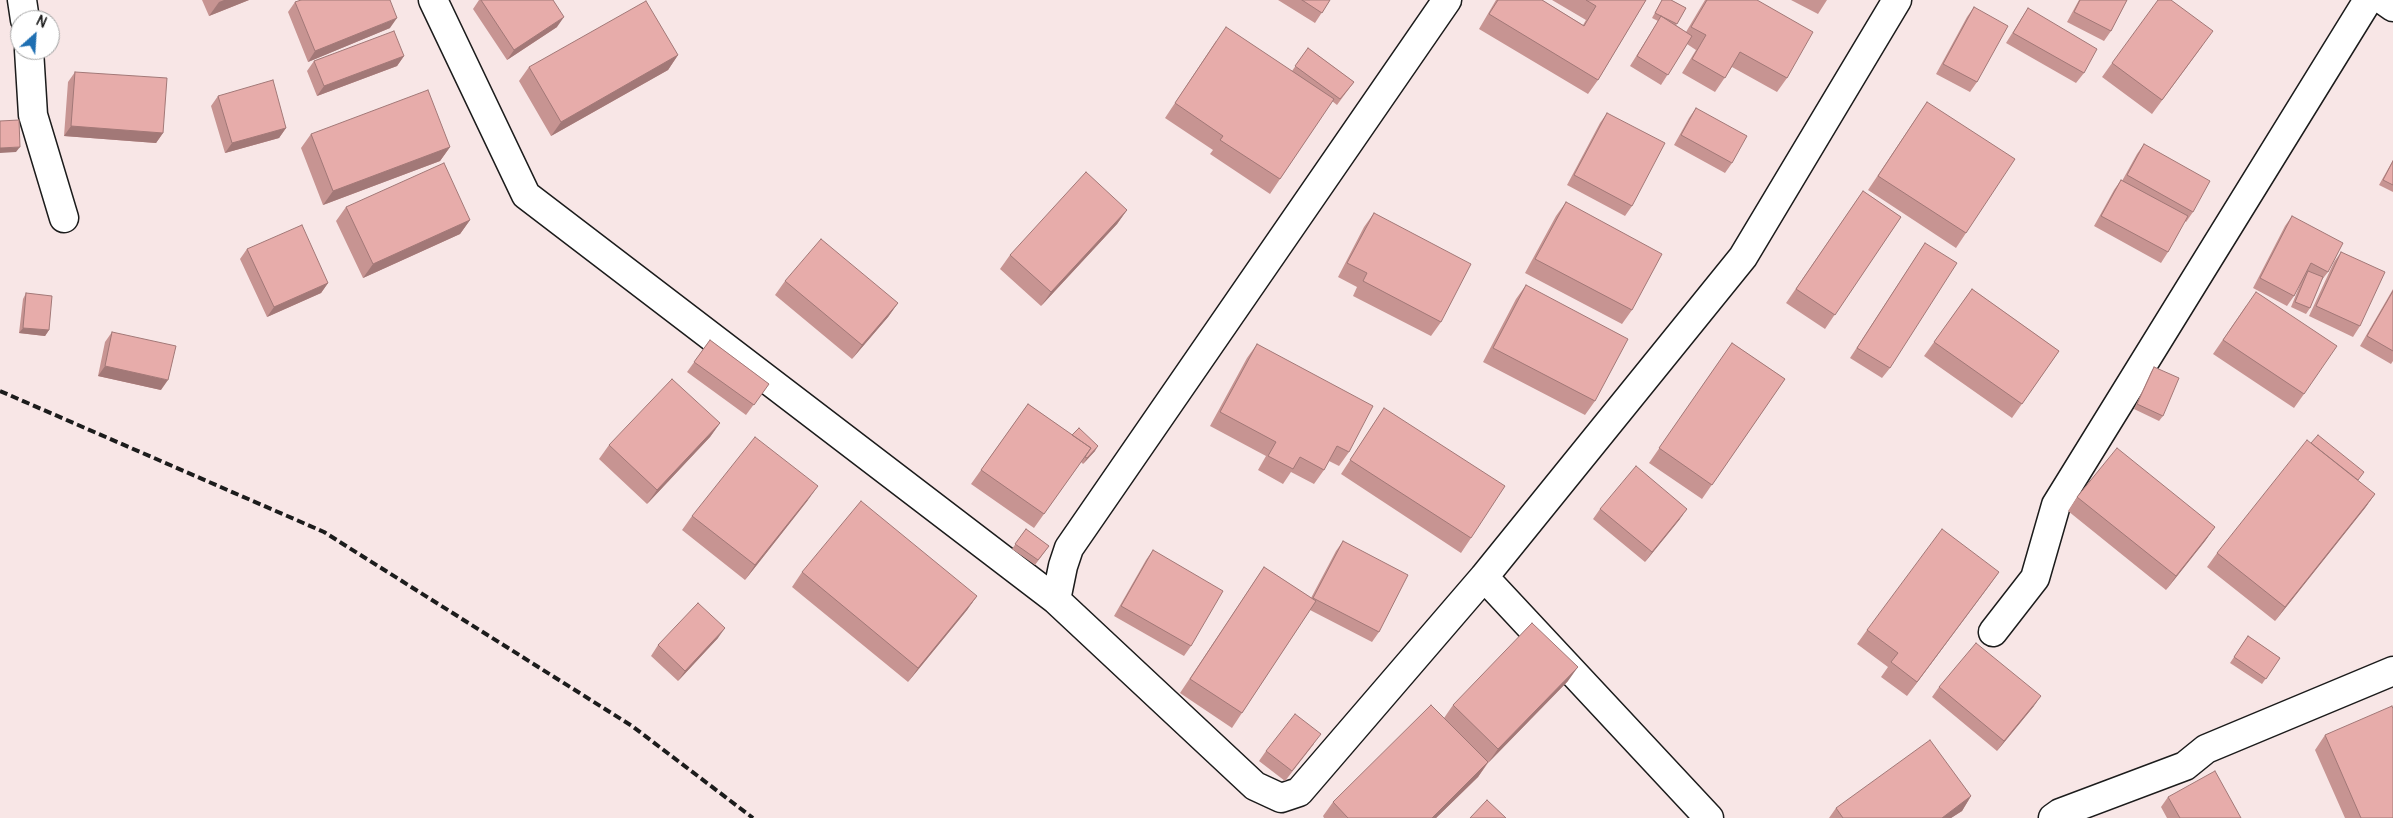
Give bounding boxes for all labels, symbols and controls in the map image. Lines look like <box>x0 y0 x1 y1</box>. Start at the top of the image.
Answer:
north arrow <box>10 10 60 60</box>
text: N <box>33 12 49 32</box>

